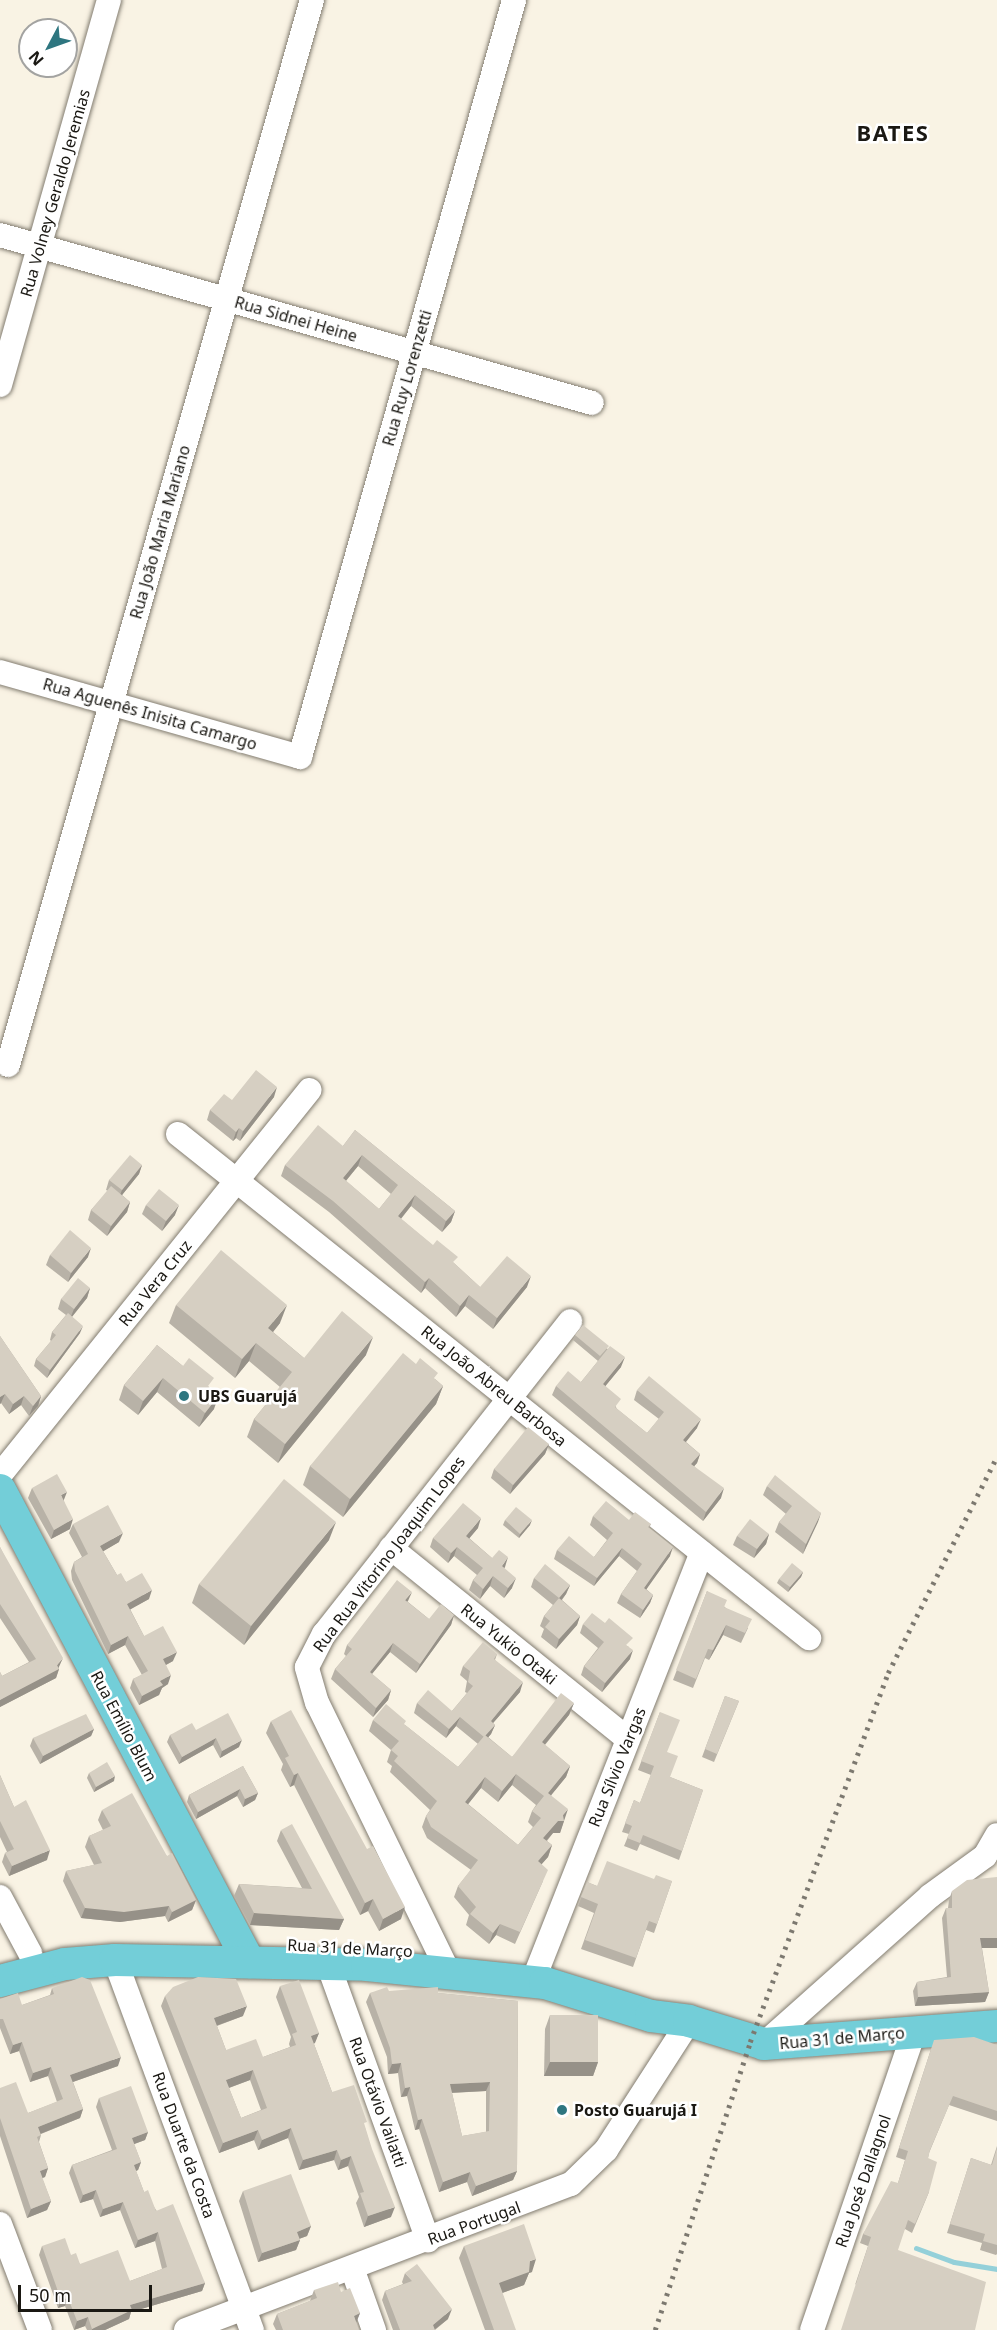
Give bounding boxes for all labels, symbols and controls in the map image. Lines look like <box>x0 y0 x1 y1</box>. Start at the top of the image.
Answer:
north arrow <box>18 18 78 78</box>
text: N <box>23 46 49 71</box>
street label: Rua Volney Geraldo Jeremias <box>16 87 94 299</box>
district label: BATES <box>857 120 929 146</box>
street label: Rua Sidnei Heine <box>232 292 360 346</box>
street label: Rua Ruy Lorenzetti <box>378 308 436 448</box>
street label: Rua João Maria Mariano <box>126 443 194 621</box>
street label: Rua Aguenês Inisita Camargo <box>41 674 259 754</box>
street label: Rua Vera Cruz <box>115 1236 195 1330</box>
street label: Rua João Abreu Barbosa <box>417 1321 571 1451</box>
place label: UBS Guarujá <box>198 1386 297 1406</box>
marker: UBS Guarujá <box>175 1387 193 1405</box>
street label: Rua Rua Vitorino Joaquim Lopes <box>309 1452 469 1656</box>
street label: Rua Yukio Otaki <box>457 1599 561 1689</box>
street label: Rua Emílio Blum <box>87 1667 161 1785</box>
street label: Rua Sílvio Vargas <box>584 1704 650 1830</box>
street label: Rua 31 de Março <box>287 1935 413 1961</box>
street label: Rua 31 de Março <box>779 2023 905 2053</box>
street label: Rua Otávio Vailatti <box>345 2034 411 2170</box>
street label: Rua Duarte da Costa <box>149 2069 219 2221</box>
place label: Posto Guarujá I <box>574 2100 697 2120</box>
marker: Posto Guarujá I <box>555 2103 569 2117</box>
street label: Rua José Dallagnol <box>831 2112 895 2250</box>
street label: Rua Portugal <box>425 2197 523 2249</box>
scale bar <box>21 2273 154 2311</box>
text: 50 m <box>29 2283 71 2307</box>

